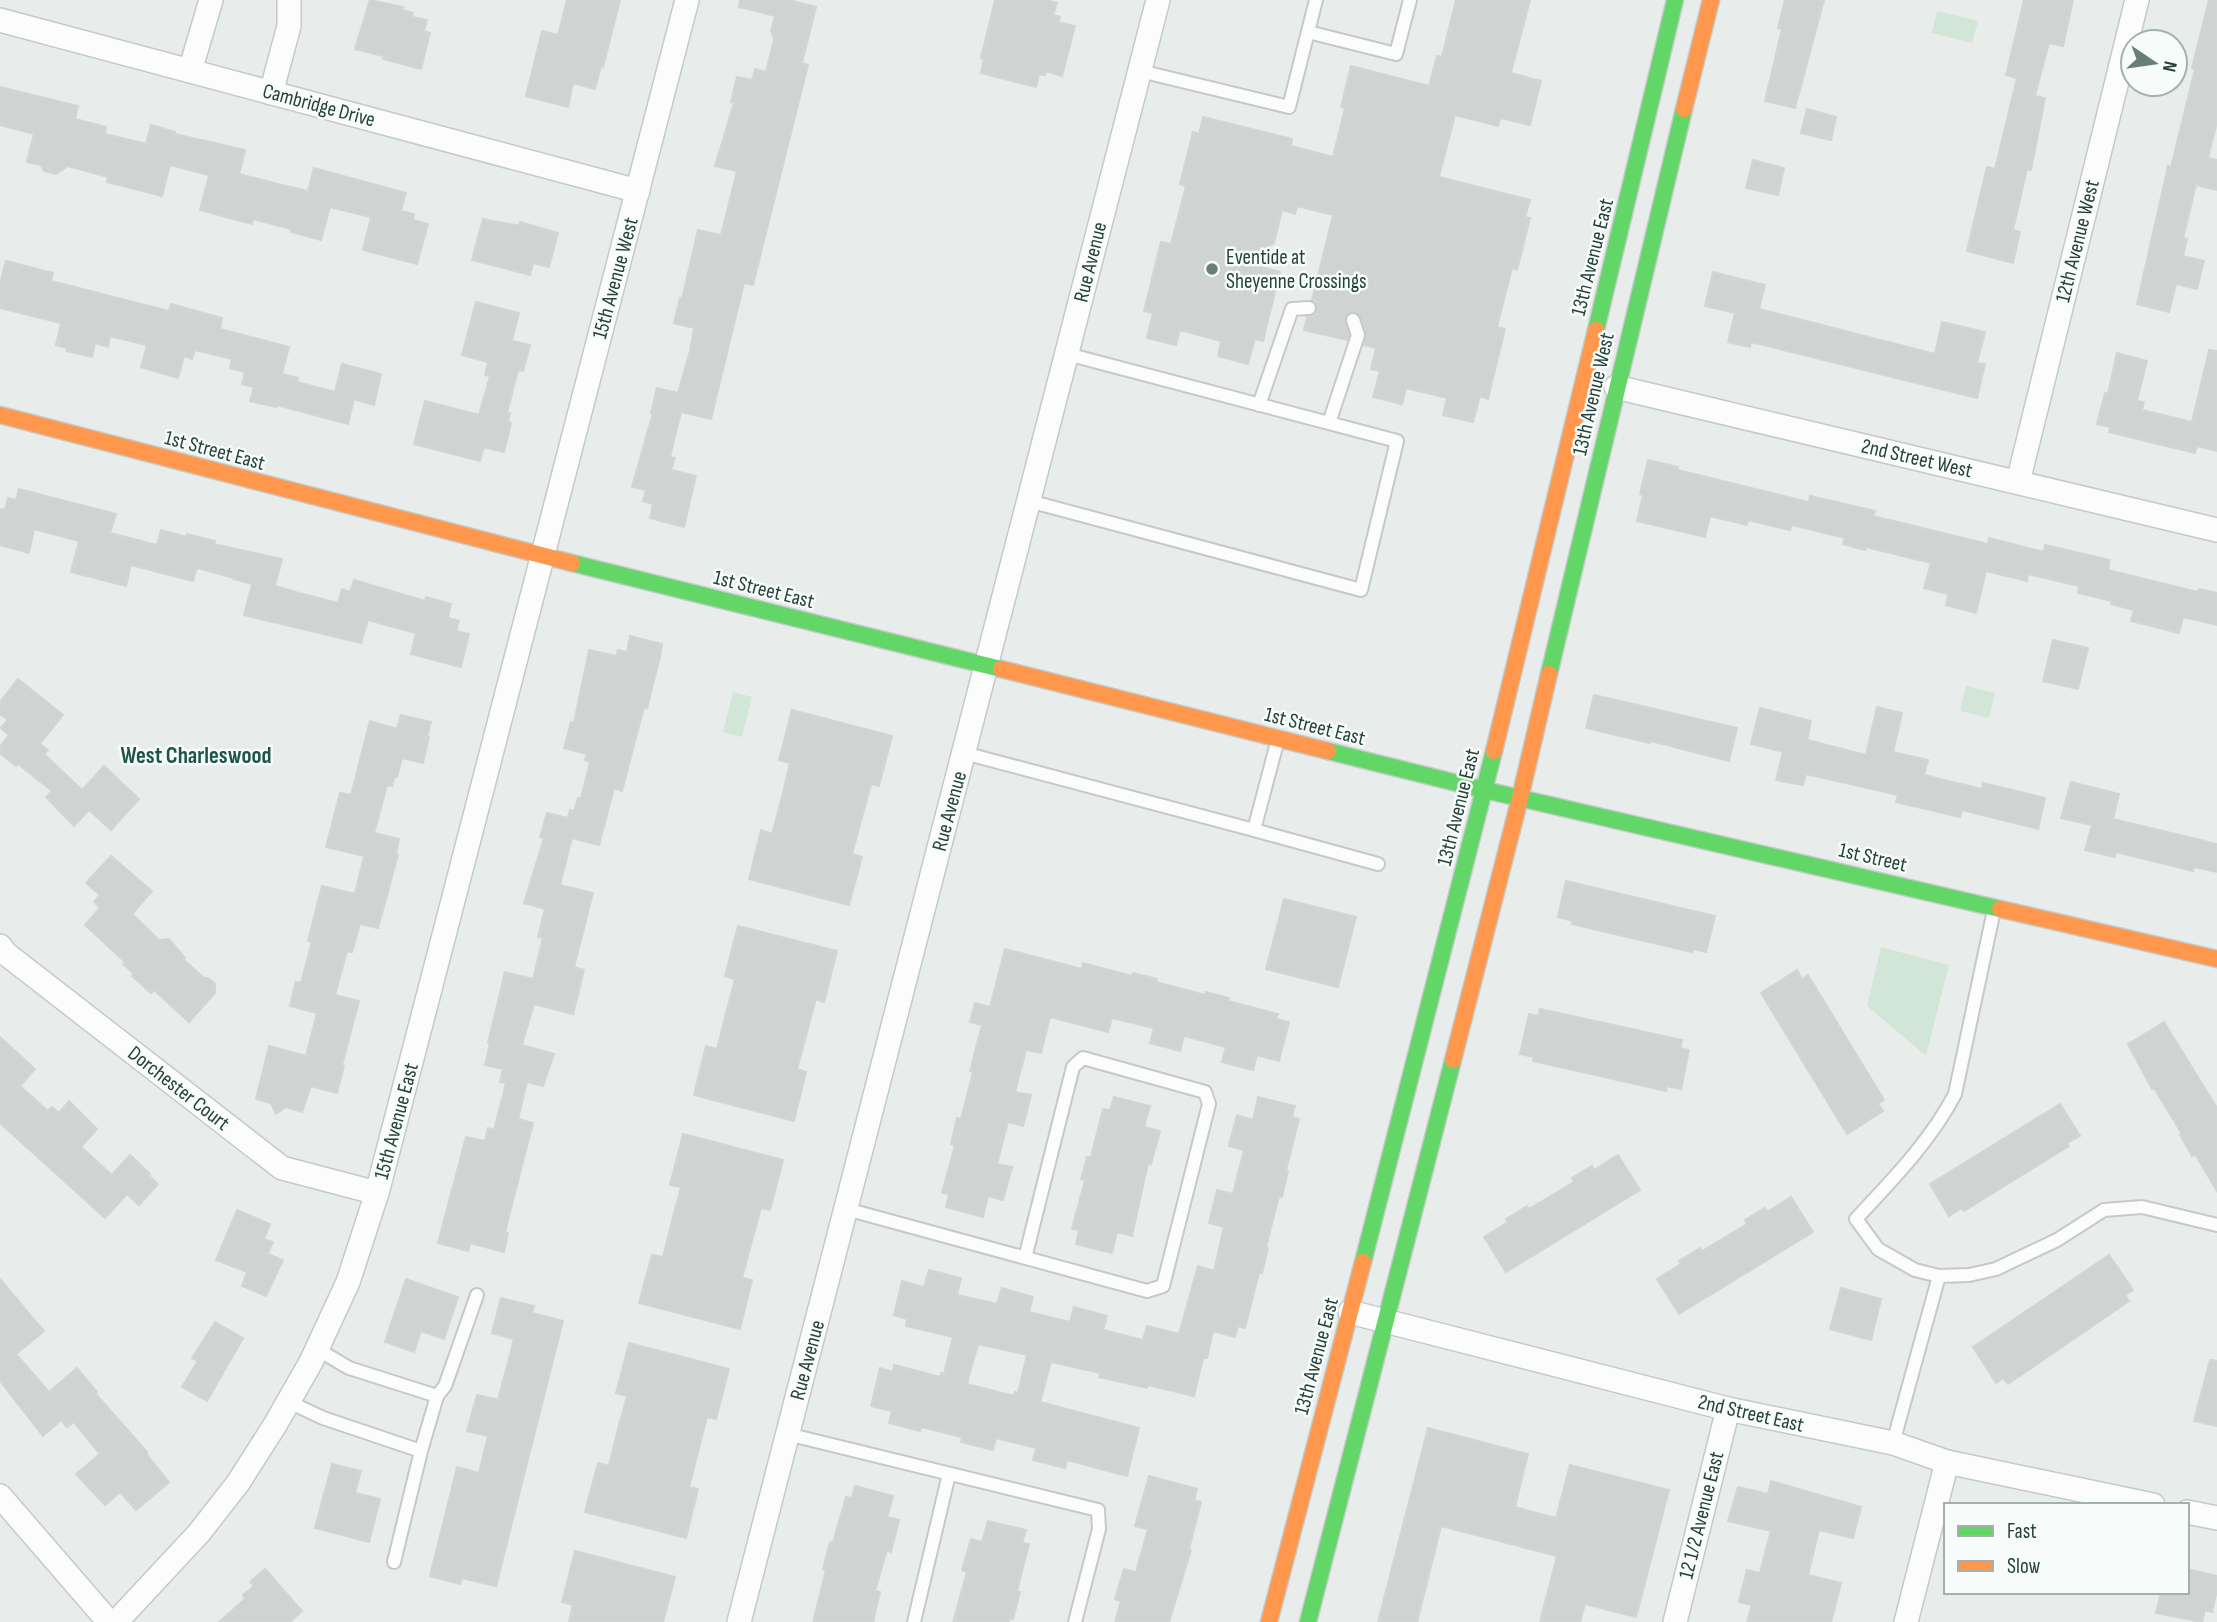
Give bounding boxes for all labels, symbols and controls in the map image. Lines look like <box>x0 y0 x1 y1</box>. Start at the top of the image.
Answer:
north arrow <box>2119 28 2189 98</box>
text: N <box>2157 59 2181 74</box>
street label: Cambridge Drive <box>260 78 378 133</box>
street label: 12th Avenue West <box>2050 177 2105 305</box>
street label: 13th Avenue East <box>1566 196 1619 318</box>
street label: 15th Avenue West <box>587 215 644 342</box>
street label: Rue Avenue <box>1068 220 1112 305</box>
place label: Eventide at Sheyenne Crossings <box>1226 245 1367 294</box>
marker: Eventide at Sheyenne Crossings <box>1204 261 1220 277</box>
street label: 13th Avenue West <box>1567 330 1620 458</box>
street label: 1st Street East <box>162 425 268 476</box>
street label: 2nd Street West <box>1859 434 1975 483</box>
street label: 1st Street East <box>711 565 817 614</box>
street label: 1st Street East <box>1262 702 1368 751</box>
district label: West Charleswood <box>120 742 272 770</box>
street label: 13th Avenue East <box>1432 746 1485 868</box>
street label: Rue Avenue <box>927 768 972 854</box>
street label: 1st Street <box>1836 838 1909 877</box>
street label: Dorchester Court <box>123 1041 235 1136</box>
street label: 15th Avenue East <box>369 1060 424 1182</box>
street label: 13th Avenue East <box>1289 1295 1344 1417</box>
street label: Rue Avenue <box>785 1317 830 1403</box>
street label: 2nd Street East <box>1696 1389 1806 1438</box>
street label: 12 1/2 Avenue East <box>1674 1449 1729 1581</box>
legend <box>1944 1503 2189 1594</box>
text: Fast <box>2007 1519 2037 1544</box>
text: Slow <box>2007 1554 2041 1579</box>

